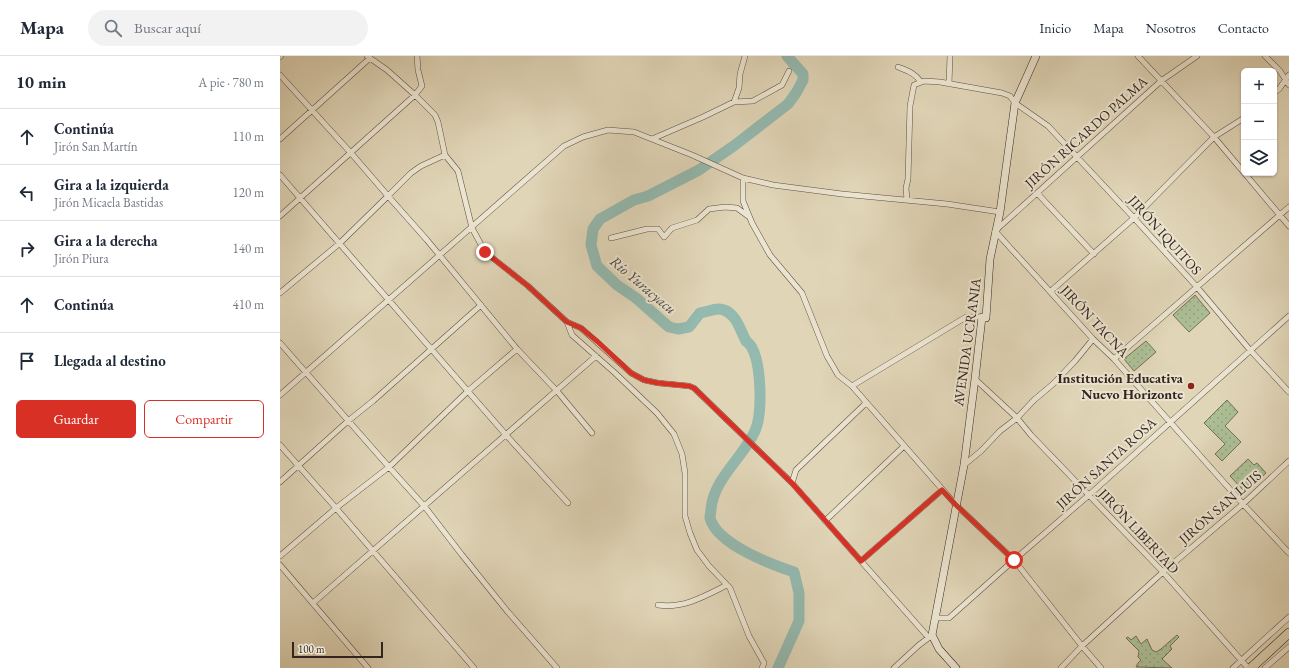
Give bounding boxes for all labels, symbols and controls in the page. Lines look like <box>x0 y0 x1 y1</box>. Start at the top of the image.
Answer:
search box <box>88 10 368 46</box>
text: Mapa <box>20 15 64 40</box>
icon: search <box>102 17 124 39</box>
text: Buscar aquí <box>134 18 201 37</box>
text: Inicio <box>1040 19 1071 37</box>
text: Mapa <box>1093 19 1124 37</box>
text: Nosotros <box>1146 19 1196 37</box>
text: Contacto <box>1218 19 1269 37</box>
map controls <box>1241 68 1277 176</box>
button: + <box>1241 68 1277 104</box>
text: 10 min <box>16 71 66 93</box>
street label: JIRÓN RICARDO PALMA <box>1020 72 1151 193</box>
text: A pie · 780 m <box>198 74 264 91</box>
button: − <box>1241 104 1277 140</box>
text: Continúa <box>54 119 114 138</box>
icon: ahead <box>16 126 38 148</box>
text: 110 m <box>233 128 264 145</box>
text: Jirón San Martín <box>54 138 138 155</box>
button: layers <box>1241 140 1277 176</box>
text: Gira a la izquierda <box>54 175 169 194</box>
icon: left <box>16 182 38 204</box>
text: 120 m <box>233 184 264 201</box>
street label: JIRÓN IQUITOS <box>1124 191 1205 279</box>
text: Jirón Micaela Bastidas <box>54 194 163 211</box>
text: Gira a la derecha <box>54 231 158 250</box>
icon: right <box>16 238 38 260</box>
text: 140 m <box>233 240 264 257</box>
route end <box>476 243 494 261</box>
text: Jirón Piura <box>54 250 109 267</box>
water label: Río Yuracyacu <box>606 251 681 318</box>
street label: AVENIDA UCRANIA <box>949 276 985 408</box>
street label: JIRÓN TACNA <box>1056 280 1133 361</box>
icon: ahead <box>16 294 38 316</box>
text: Continúa <box>54 295 114 314</box>
text: 410 m <box>233 296 264 313</box>
icon: arrive <box>16 350 38 372</box>
text: Llegada al destino <box>54 351 166 370</box>
place label: Institución Educativa Nuevo Horizonte <box>1057 369 1184 403</box>
marker: Institución Educativa Nuevo Horizonte <box>1186 381 1196 391</box>
button: Guardar <box>16 400 136 438</box>
button: Compartir <box>144 400 264 438</box>
street label: JIRÓN SANTA ROSA <box>1051 413 1160 513</box>
street label: JIRÓN SAN LUIS <box>1174 466 1265 549</box>
street label: JIRÓN LIBERTAD <box>1094 484 1183 578</box>
route start <box>1005 551 1023 569</box>
scale bar <box>292 640 383 659</box>
text: 100 m <box>298 642 325 656</box>

